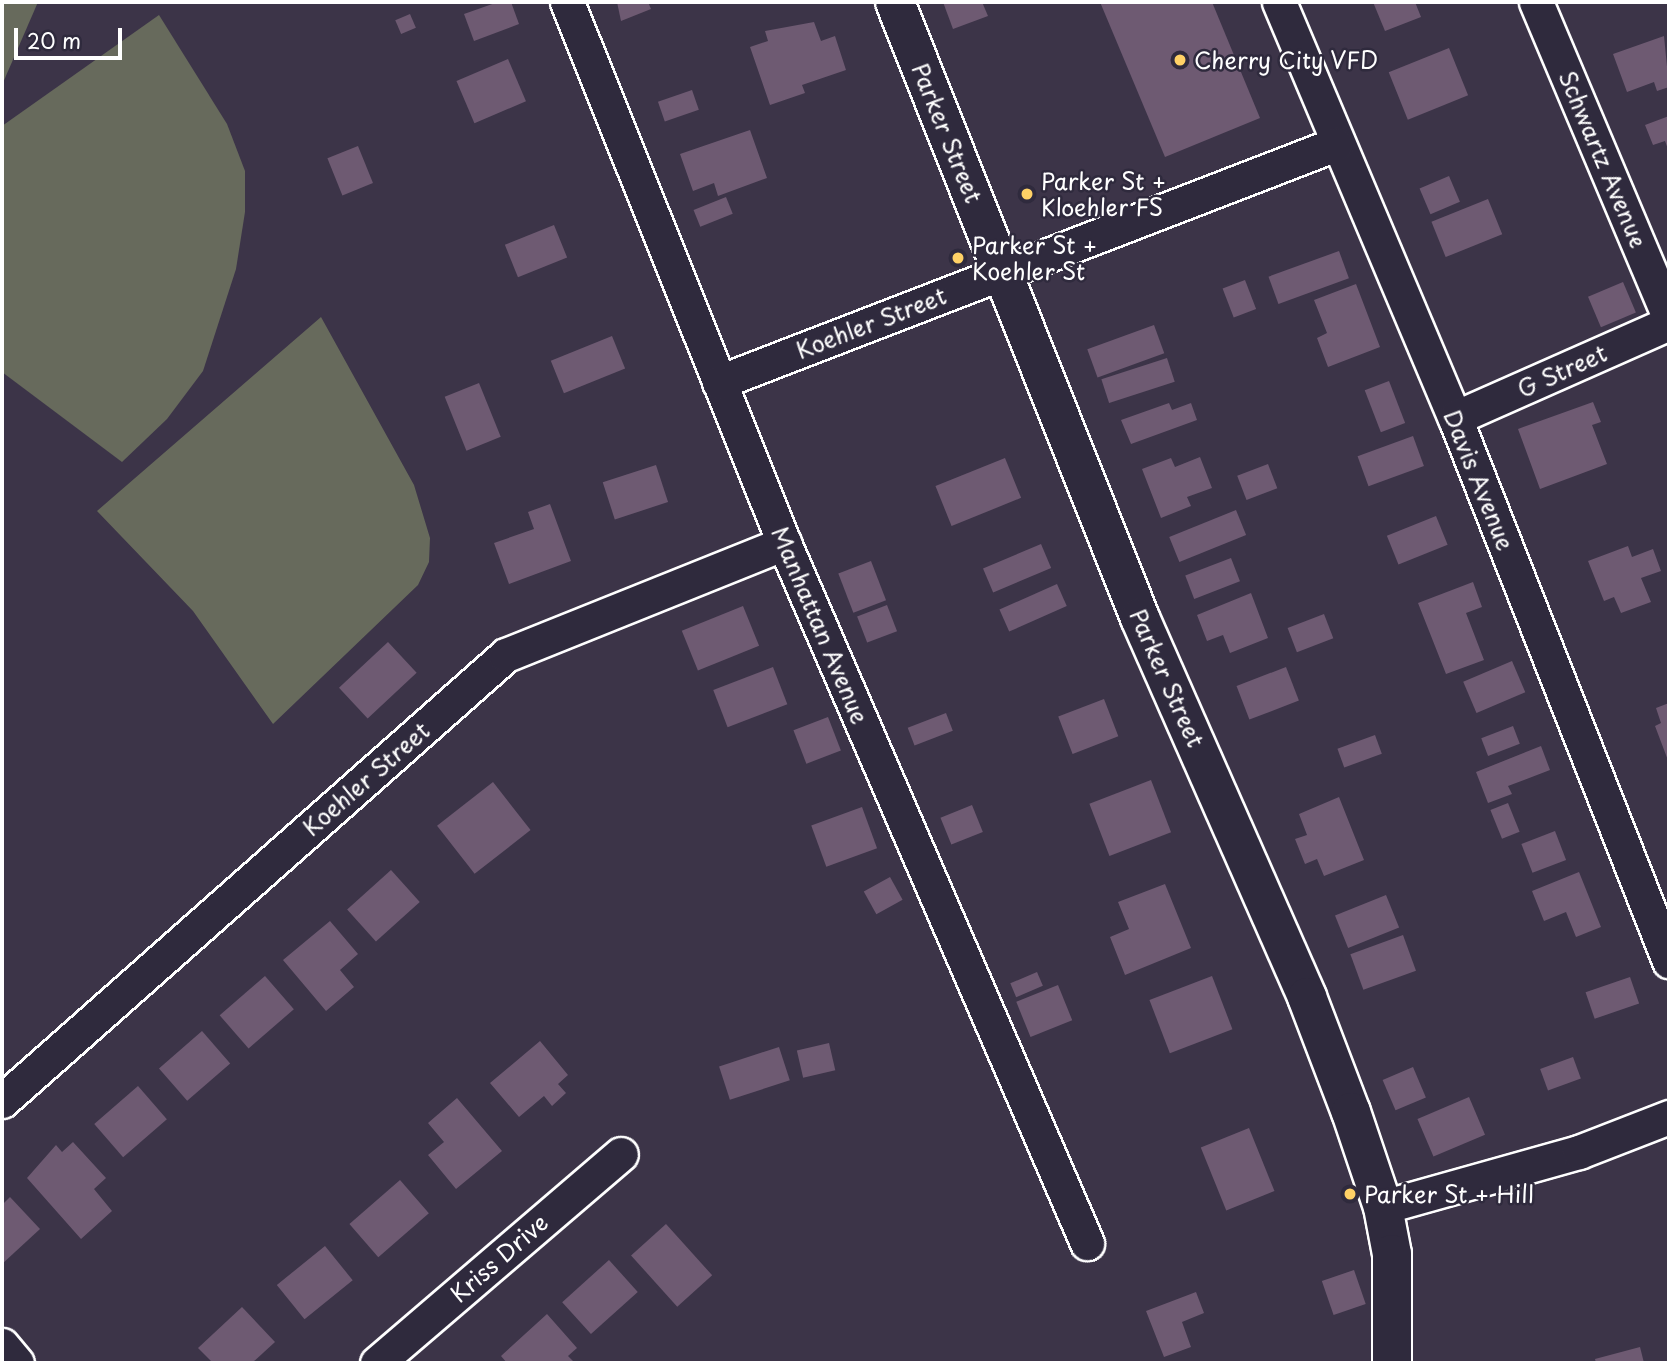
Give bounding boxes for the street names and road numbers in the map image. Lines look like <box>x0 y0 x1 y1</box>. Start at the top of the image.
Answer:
street label: Parker Street <box>906 58 988 208</box>
street label: Schwartz Avenue <box>1553 66 1653 252</box>
street label: Koehler Street <box>791 281 951 365</box>
street label: G Street <box>1513 339 1611 403</box>
street label: Davis Avenue <box>1439 407 1519 553</box>
street label: Manhattan Avenue <box>766 522 874 728</box>
street label: Parker Street <box>1124 604 1210 752</box>
street label: Koehler Street <box>297 716 435 842</box>
street label: Kriss Drive <box>445 1208 553 1308</box>

